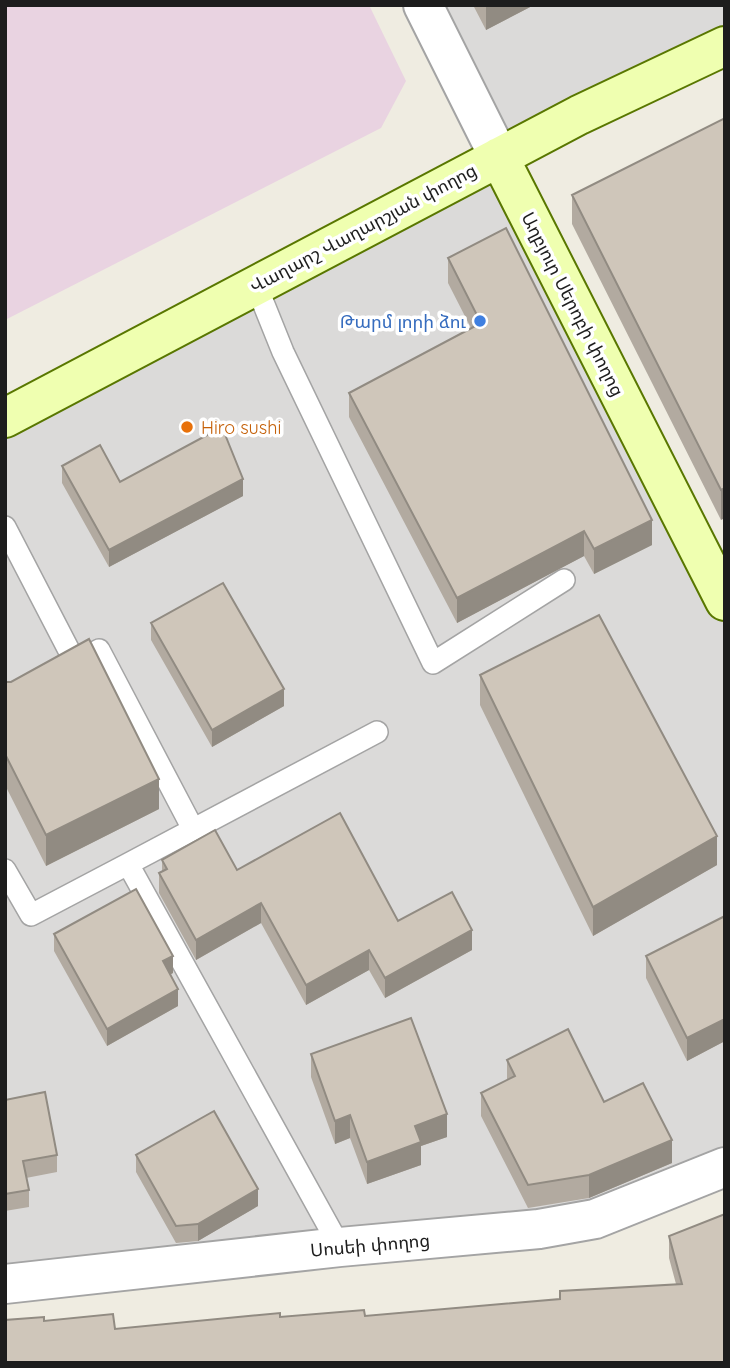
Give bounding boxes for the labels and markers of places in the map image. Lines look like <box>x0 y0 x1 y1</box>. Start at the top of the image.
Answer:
place label: Թարմ լորի ձու <box>340 310 466 333</box>
marker: Թարմ լորի ձու <box>472 313 488 329</box>
place label: Hiro sushi <box>201 416 281 439</box>
marker: Hiro sushi <box>179 419 195 435</box>

